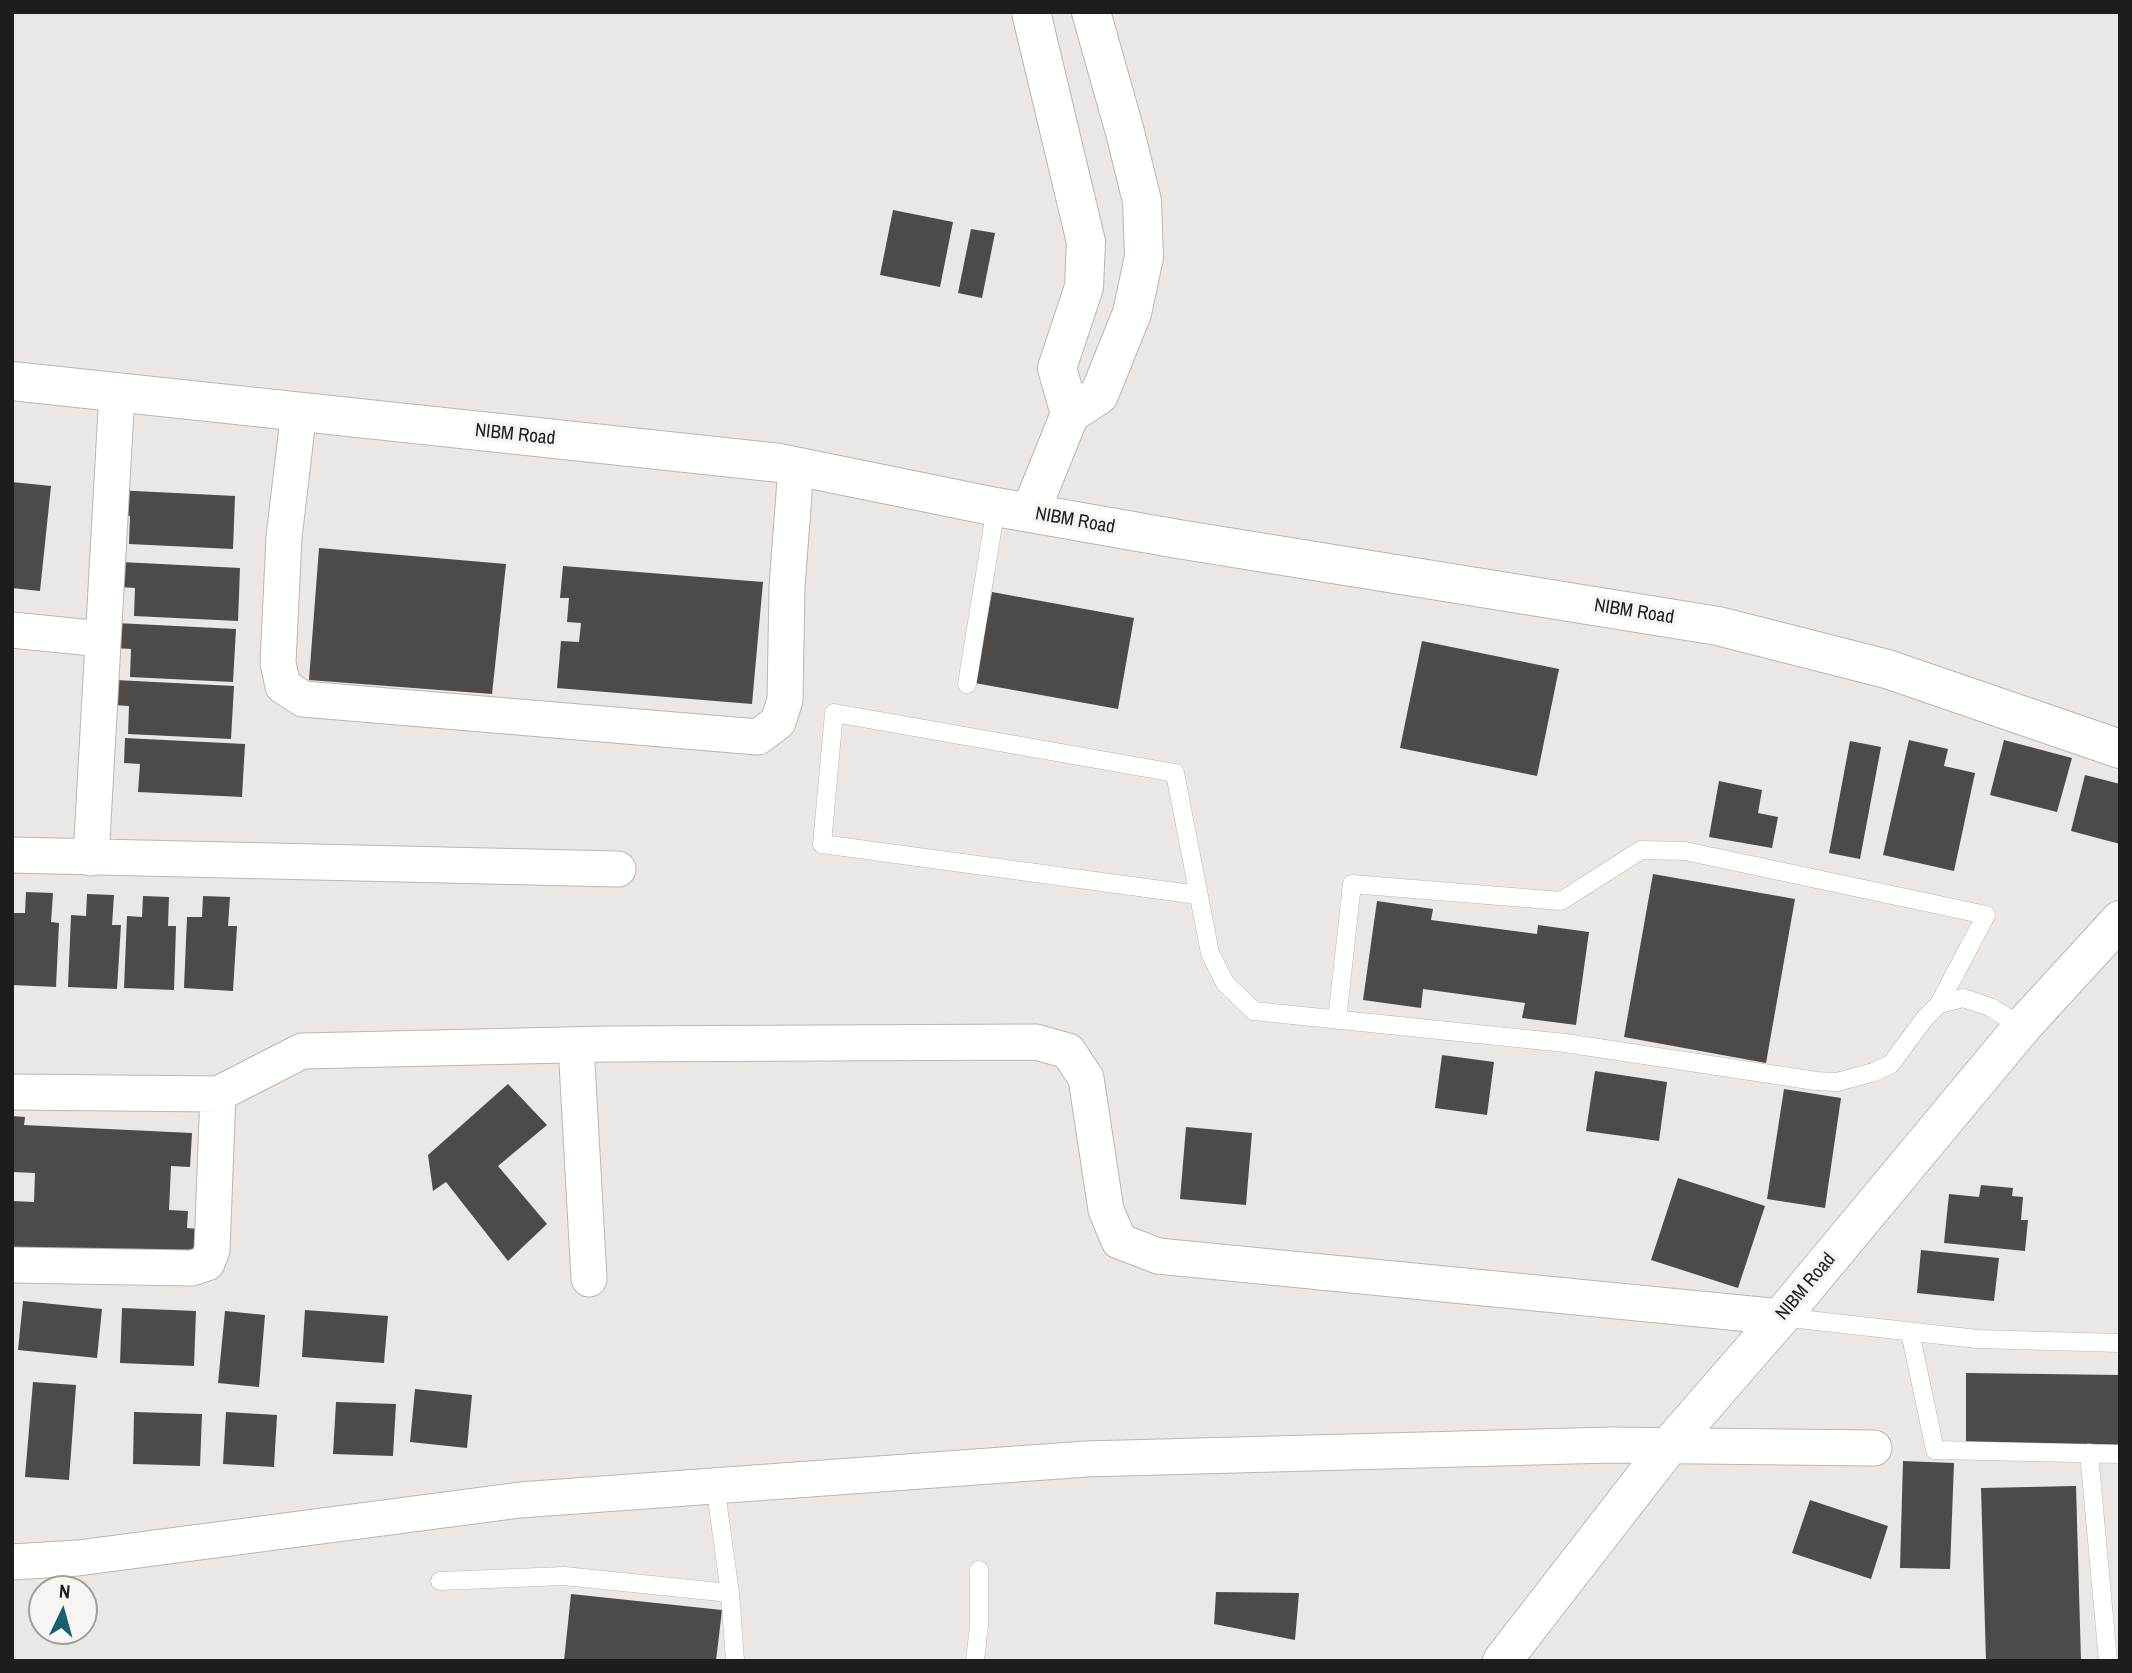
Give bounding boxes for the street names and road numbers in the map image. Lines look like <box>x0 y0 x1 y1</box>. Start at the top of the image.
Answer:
street label: NIBM Road <box>474 419 556 451</box>
street label: NIBM Road <box>1033 503 1117 539</box>
street label: NIBM Road <box>1592 594 1676 630</box>
street label: NIBM Road <box>1771 1249 1841 1325</box>

